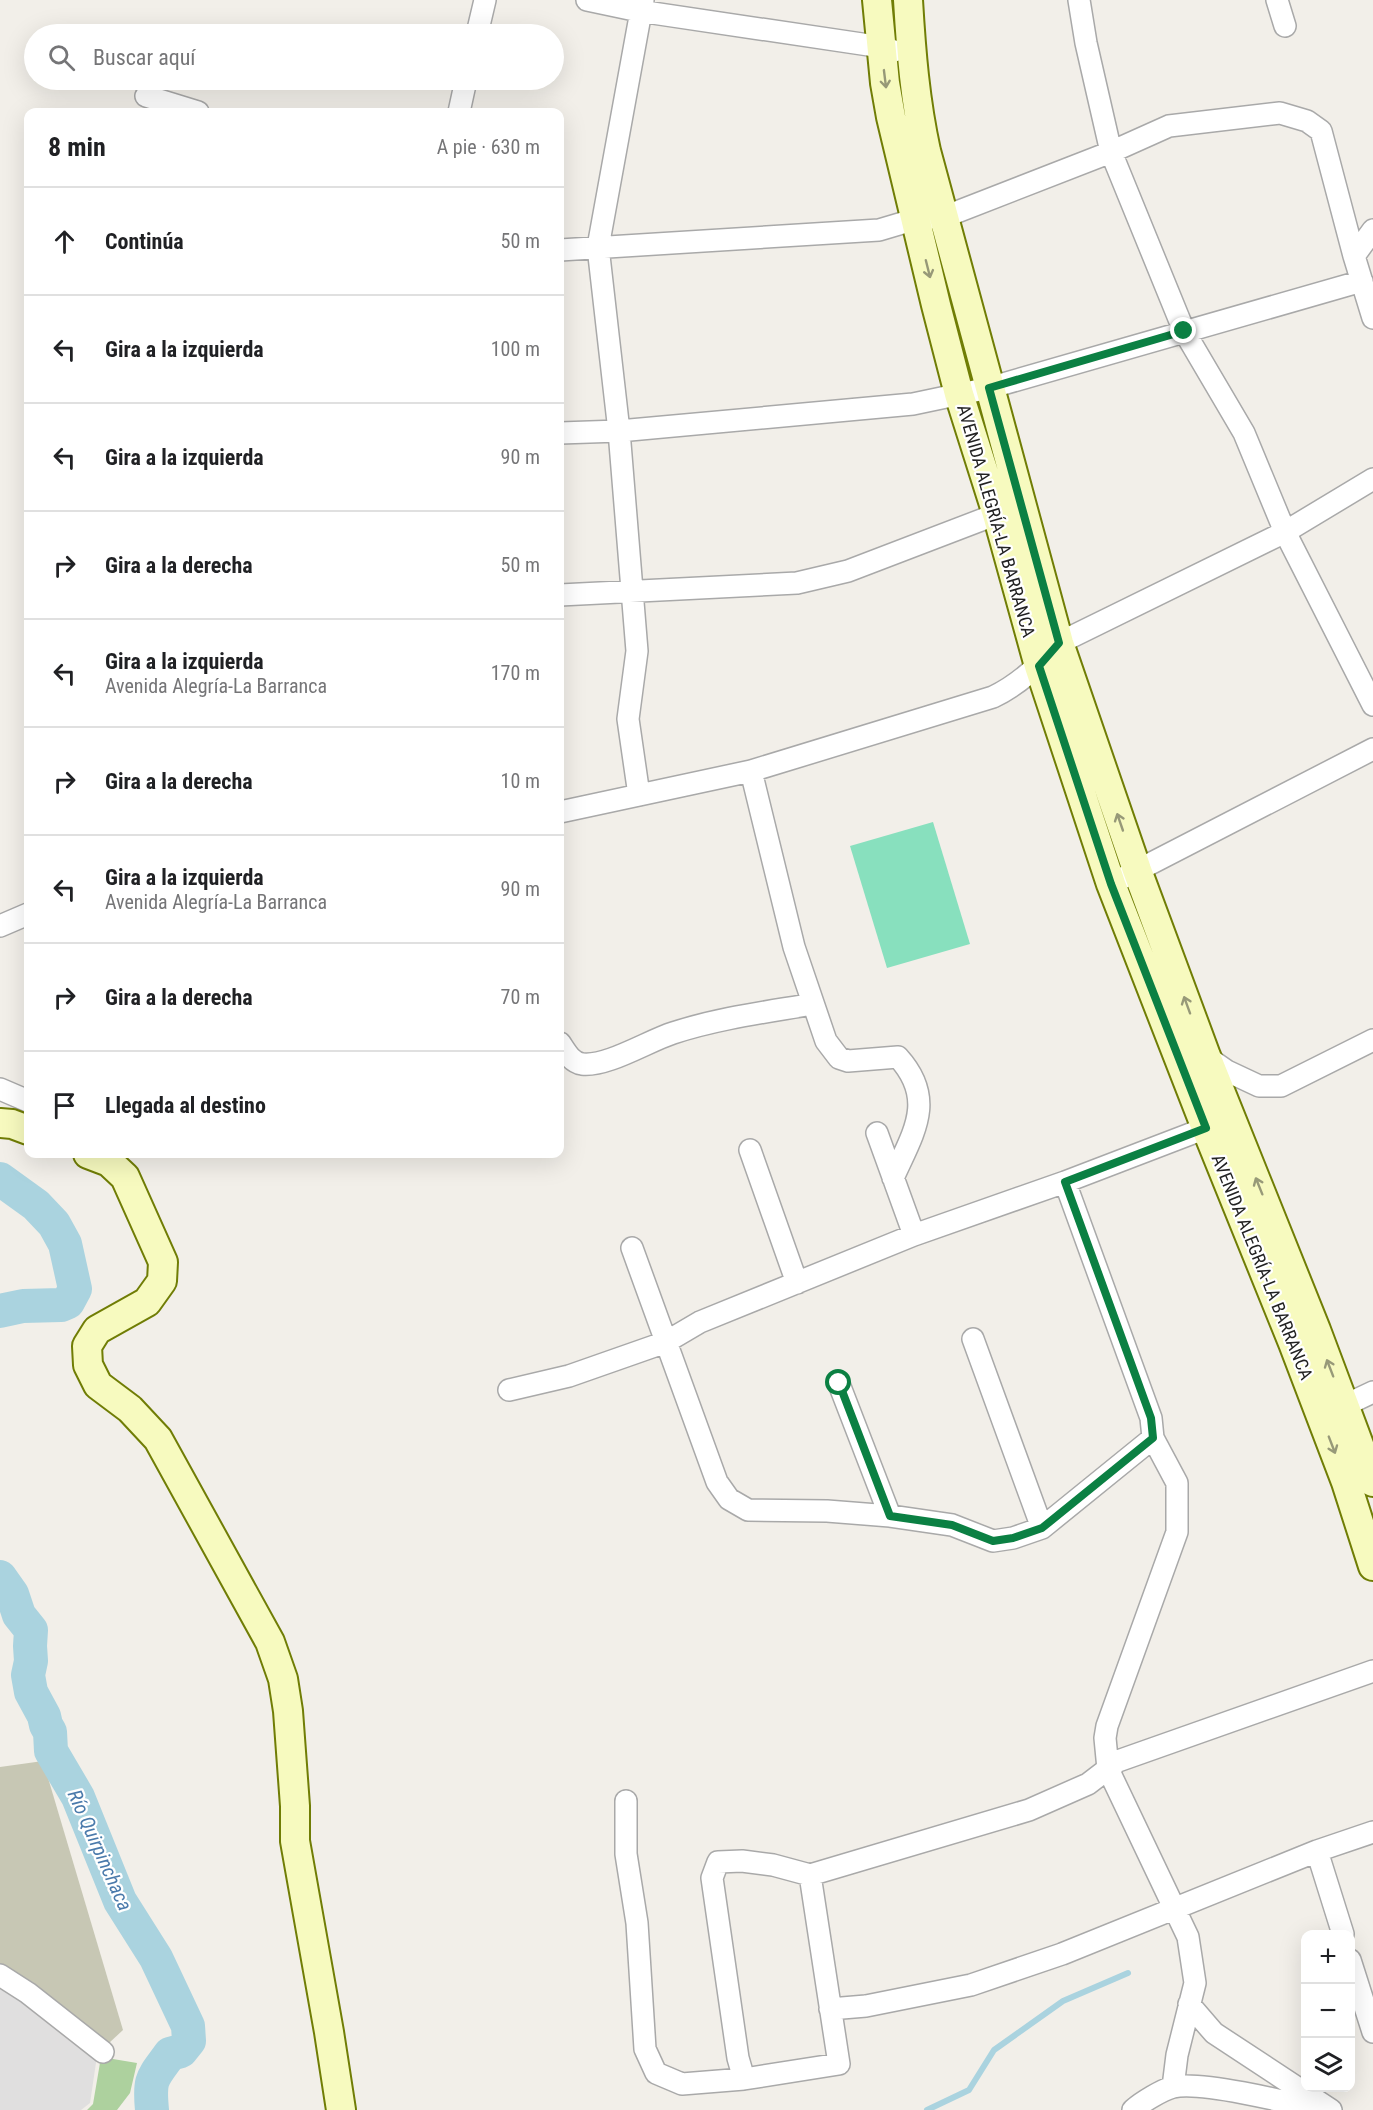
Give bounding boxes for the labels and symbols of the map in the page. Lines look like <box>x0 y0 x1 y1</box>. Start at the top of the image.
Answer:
one-way arrow <box>880 69 891 89</box>
one-way arrow <box>922 259 934 278</box>
route end <box>1170 317 1196 343</box>
street label: AVENIDA ALEGRÍA-LA BARRANCA <box>953 402 1040 640</box>
one-way arrow <box>1114 813 1125 832</box>
one-way arrow <box>1181 996 1192 1015</box>
street label: AVENIDA ALEGRÍA-LA BARRANCA <box>1208 1151 1318 1383</box>
one-way arrow <box>1252 1178 1263 1196</box>
one-way arrow <box>1324 1359 1335 1378</box>
route start <box>825 1369 851 1395</box>
one-way arrow <box>1327 1435 1338 1454</box>
water label: Río Quirpinchaca <box>63 1786 137 1914</box>

